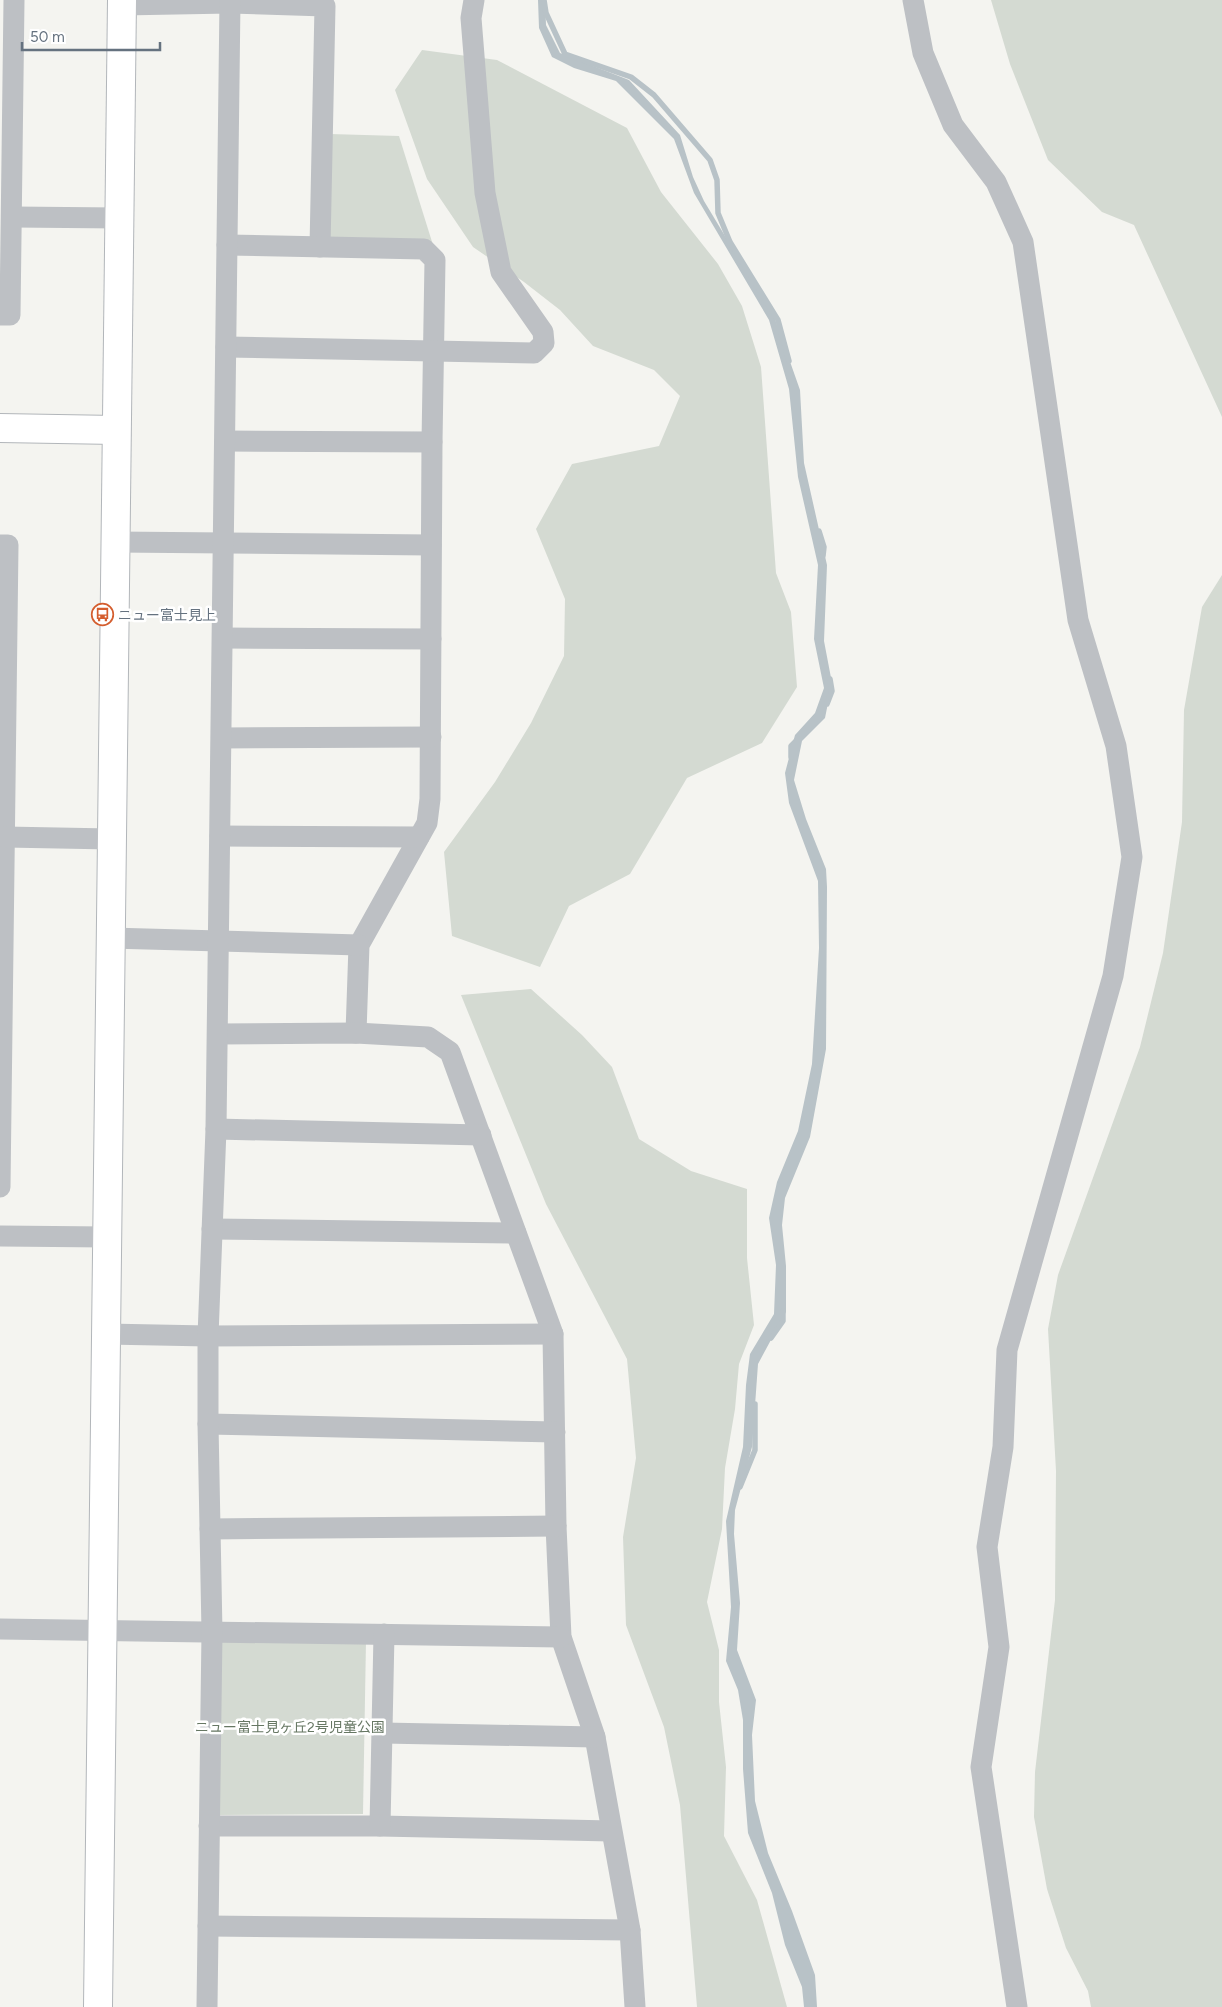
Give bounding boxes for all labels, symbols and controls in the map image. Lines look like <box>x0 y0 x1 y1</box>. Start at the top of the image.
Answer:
scale bar <box>22 20 160 52</box>
text: 50 m <box>30 28 65 46</box>
bus stop icon: ニュー富士見上 <box>90 603 114 627</box>
place label: ニュー富士見上 <box>118 607 216 624</box>
park label: ニュー富士見ヶ丘2号児童公園 <box>195 1719 385 1736</box>

